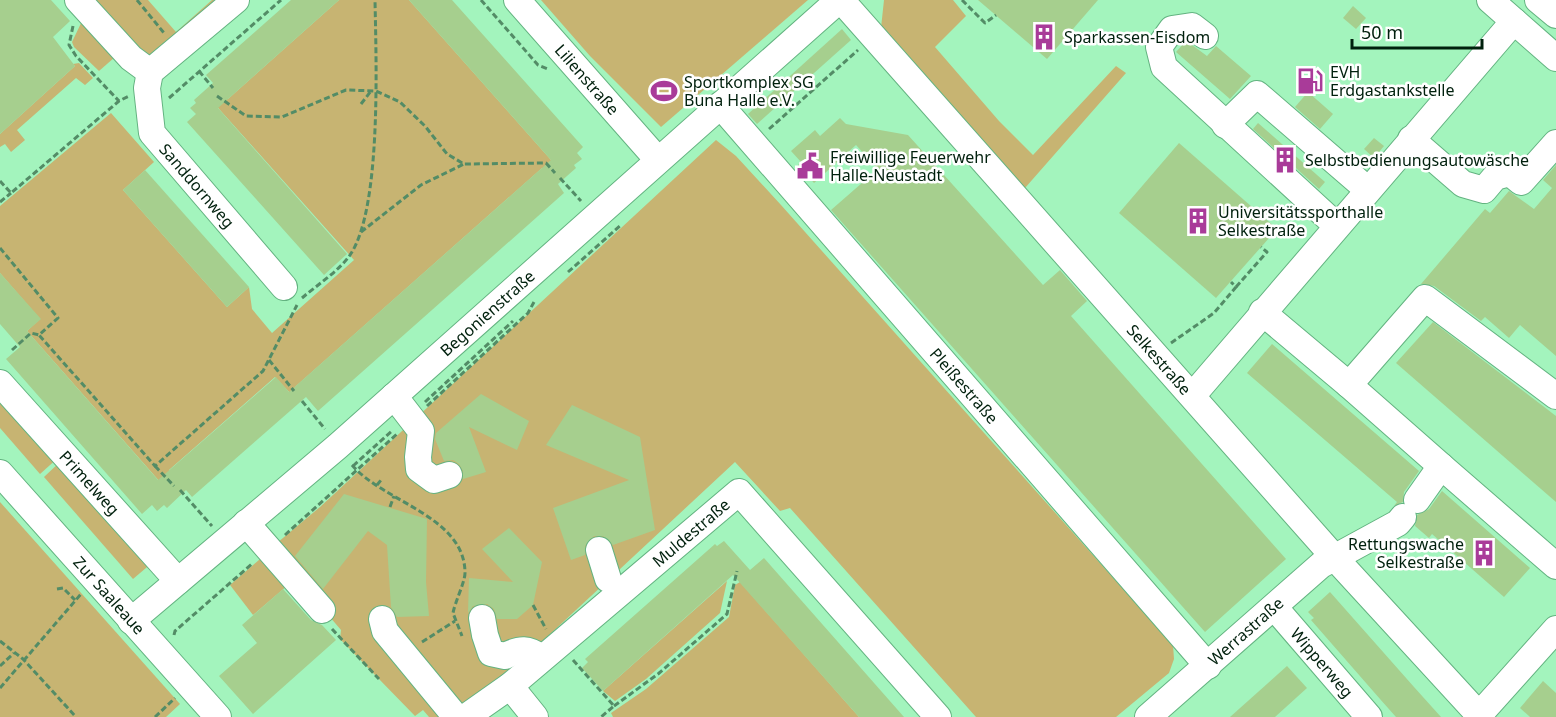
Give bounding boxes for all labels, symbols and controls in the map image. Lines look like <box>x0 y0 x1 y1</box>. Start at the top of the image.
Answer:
scale bar <box>1352 12 1482 50</box>
text: 50 m <box>1361 20 1403 44</box>
building icon: Sparkassen-Eisdom <box>1029 22 1059 52</box>
place label: Sparkassen-Eisdom <box>1064 26 1210 48</box>
street label: Lilienstraße <box>550 39 624 120</box>
place label: EVH Erdgastankstelle <box>1330 61 1454 101</box>
fuel station icon: EVH Erdgastankstelle <box>1295 66 1325 96</box>
place label: Sportkomplex SG Buna Halle e.V. <box>684 71 814 111</box>
sports icon: Sportkomplex SG Buna Halle e.V. <box>649 76 679 106</box>
street label: Sanddornweg <box>155 139 240 233</box>
building icon: Selbstbedienungsautowäsche <box>1270 145 1300 175</box>
place label: Freiwillige Feuerwehr Halle-Neustadt <box>830 146 991 186</box>
place label: Selbstbedienungsautowäsche <box>1305 149 1529 171</box>
public building icon: Freiwillige Feuerwehr Halle-Neustadt <box>795 151 825 181</box>
place label: Universitätssporthalle Selkestraße <box>1218 201 1383 241</box>
building icon: Universitätssporthalle Selkestraße <box>1183 206 1213 236</box>
street label: Begonienstraße <box>435 265 539 361</box>
street label: Selkestraße <box>1122 319 1196 399</box>
street label: Pleißestraße <box>925 343 1003 428</box>
street label: Primelweg <box>55 446 125 520</box>
street label: Muldestraße <box>648 493 734 572</box>
place label: Rettungswache Selkestraße <box>1348 533 1464 573</box>
building icon: Rettungswache Selkestraße <box>1469 538 1499 568</box>
street label: Zur Saaleaue <box>69 552 150 639</box>
street label: Werrastraße <box>1203 592 1288 670</box>
street label: Wipperweg <box>1286 623 1358 702</box>

